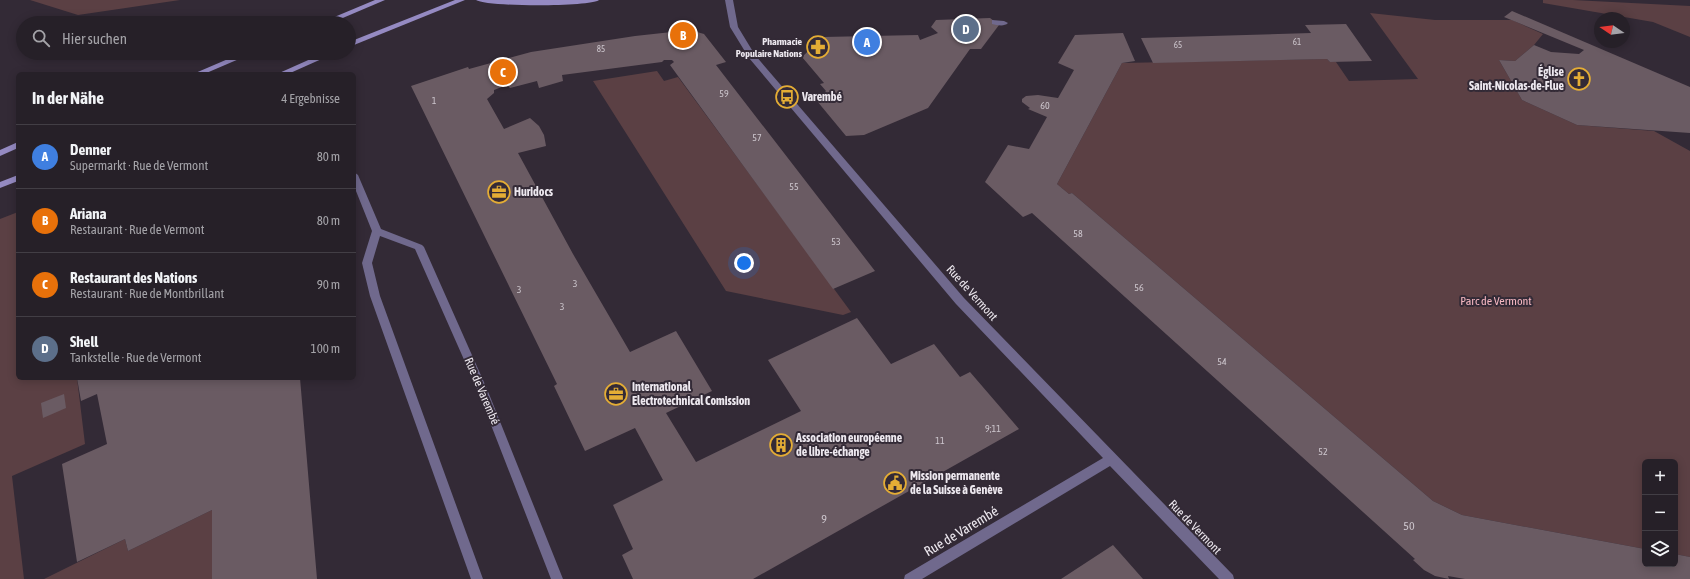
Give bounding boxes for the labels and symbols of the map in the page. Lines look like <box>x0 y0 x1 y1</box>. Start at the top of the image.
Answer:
north arrow <box>1594 12 1630 48</box>
pin: D <box>953 14 979 44</box>
pin: B <box>670 20 696 50</box>
pin: A <box>854 27 880 57</box>
pharmacy icon: Pharmacie Populaire Nations <box>805 34 831 60</box>
place label: Pharmacie Populaire Nations <box>736 36 802 59</box>
house number: 61 <box>1293 37 1301 47</box>
house number: 65 <box>1174 40 1182 50</box>
house number: 85 <box>597 44 605 54</box>
pin: C <box>490 57 516 87</box>
place label: Église Saint-Nicolas-de-Flue <box>1469 64 1565 93</box>
church icon: Église Saint-Nicolas-de-Flue <box>1566 66 1592 92</box>
bus stop icon: Varembé <box>774 84 800 110</box>
house number: 59 <box>719 88 729 99</box>
place label: Varembé <box>801 90 842 104</box>
house number: 1 <box>432 95 437 106</box>
house number: 60 <box>1040 100 1050 111</box>
house number: 57 <box>752 132 762 143</box>
office icon: Huridocs <box>486 179 512 205</box>
house number: 55 <box>789 181 799 192</box>
place label: Huridocs <box>514 185 554 199</box>
house number: 58 <box>1073 228 1083 239</box>
house number: 53 <box>831 236 841 247</box>
your location <box>734 253 754 273</box>
street label: Rue de Vermont <box>943 262 1001 324</box>
house number: 3 <box>573 278 578 289</box>
house number: 56 <box>1134 282 1144 293</box>
house number: 3 <box>517 284 522 295</box>
park label: Parc de Vermont <box>1460 294 1532 308</box>
house number: 3 <box>560 301 565 312</box>
street label: Rue de Varembé <box>462 355 502 427</box>
house number: 54 <box>1217 356 1227 367</box>
place label: International Electrotechnical Comission <box>632 380 750 408</box>
office icon: International Electrotechnical Comission <box>603 381 629 407</box>
house number: 9;11 <box>985 423 1001 434</box>
place label: Association européenne de libre-échange <box>795 431 903 459</box>
building icon: Association européenne de libre-échange <box>768 432 794 458</box>
house number: 11 <box>935 435 945 446</box>
house number: 52 <box>1318 446 1328 457</box>
place label: Mission permanente de la Suisse à Genève <box>910 469 1003 497</box>
public building icon: Mission permanente de la Suisse à Genève <box>882 470 908 496</box>
street label: Rue de Vermont <box>1166 497 1225 557</box>
street label: Rue de Varembé <box>921 503 1001 559</box>
house number: 9 <box>821 512 827 526</box>
house number: 50 <box>1403 519 1415 533</box>

